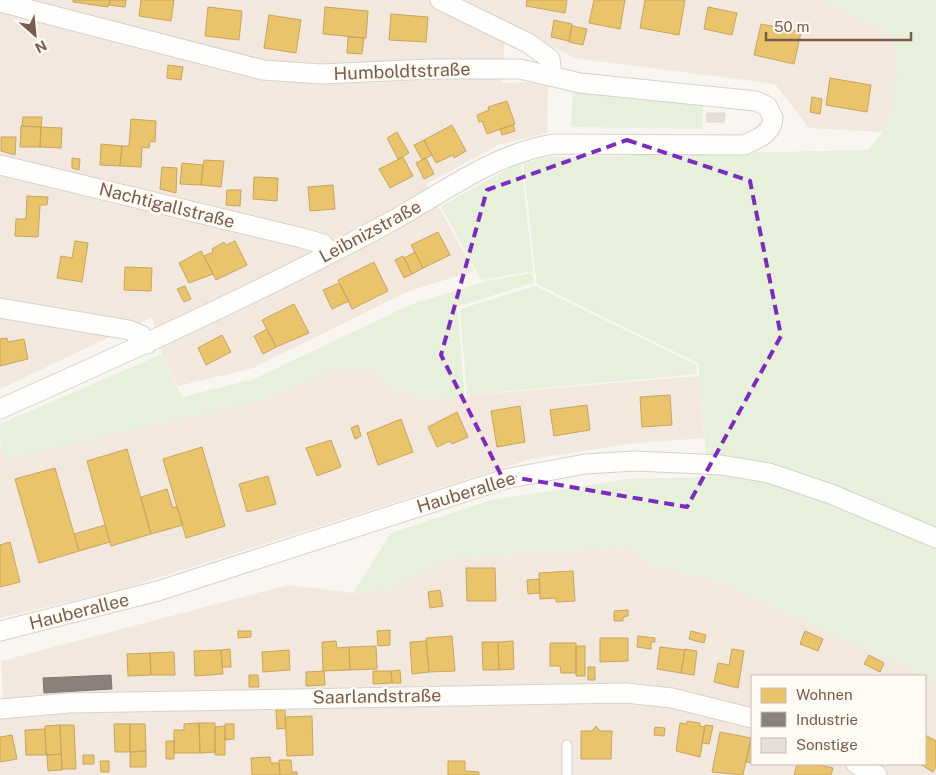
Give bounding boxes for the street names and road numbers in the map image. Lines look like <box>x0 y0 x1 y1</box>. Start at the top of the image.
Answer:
street label: Humboldtstraße <box>333 58 471 84</box>
street label: Nachtigallstraße <box>97 178 237 232</box>
street label: Leibnizstraße <box>315 195 425 267</box>
street label: Hauberallee <box>414 467 518 517</box>
street label: Hauberallee <box>27 588 131 634</box>
street label: Saarlandstraße <box>312 684 442 708</box>

